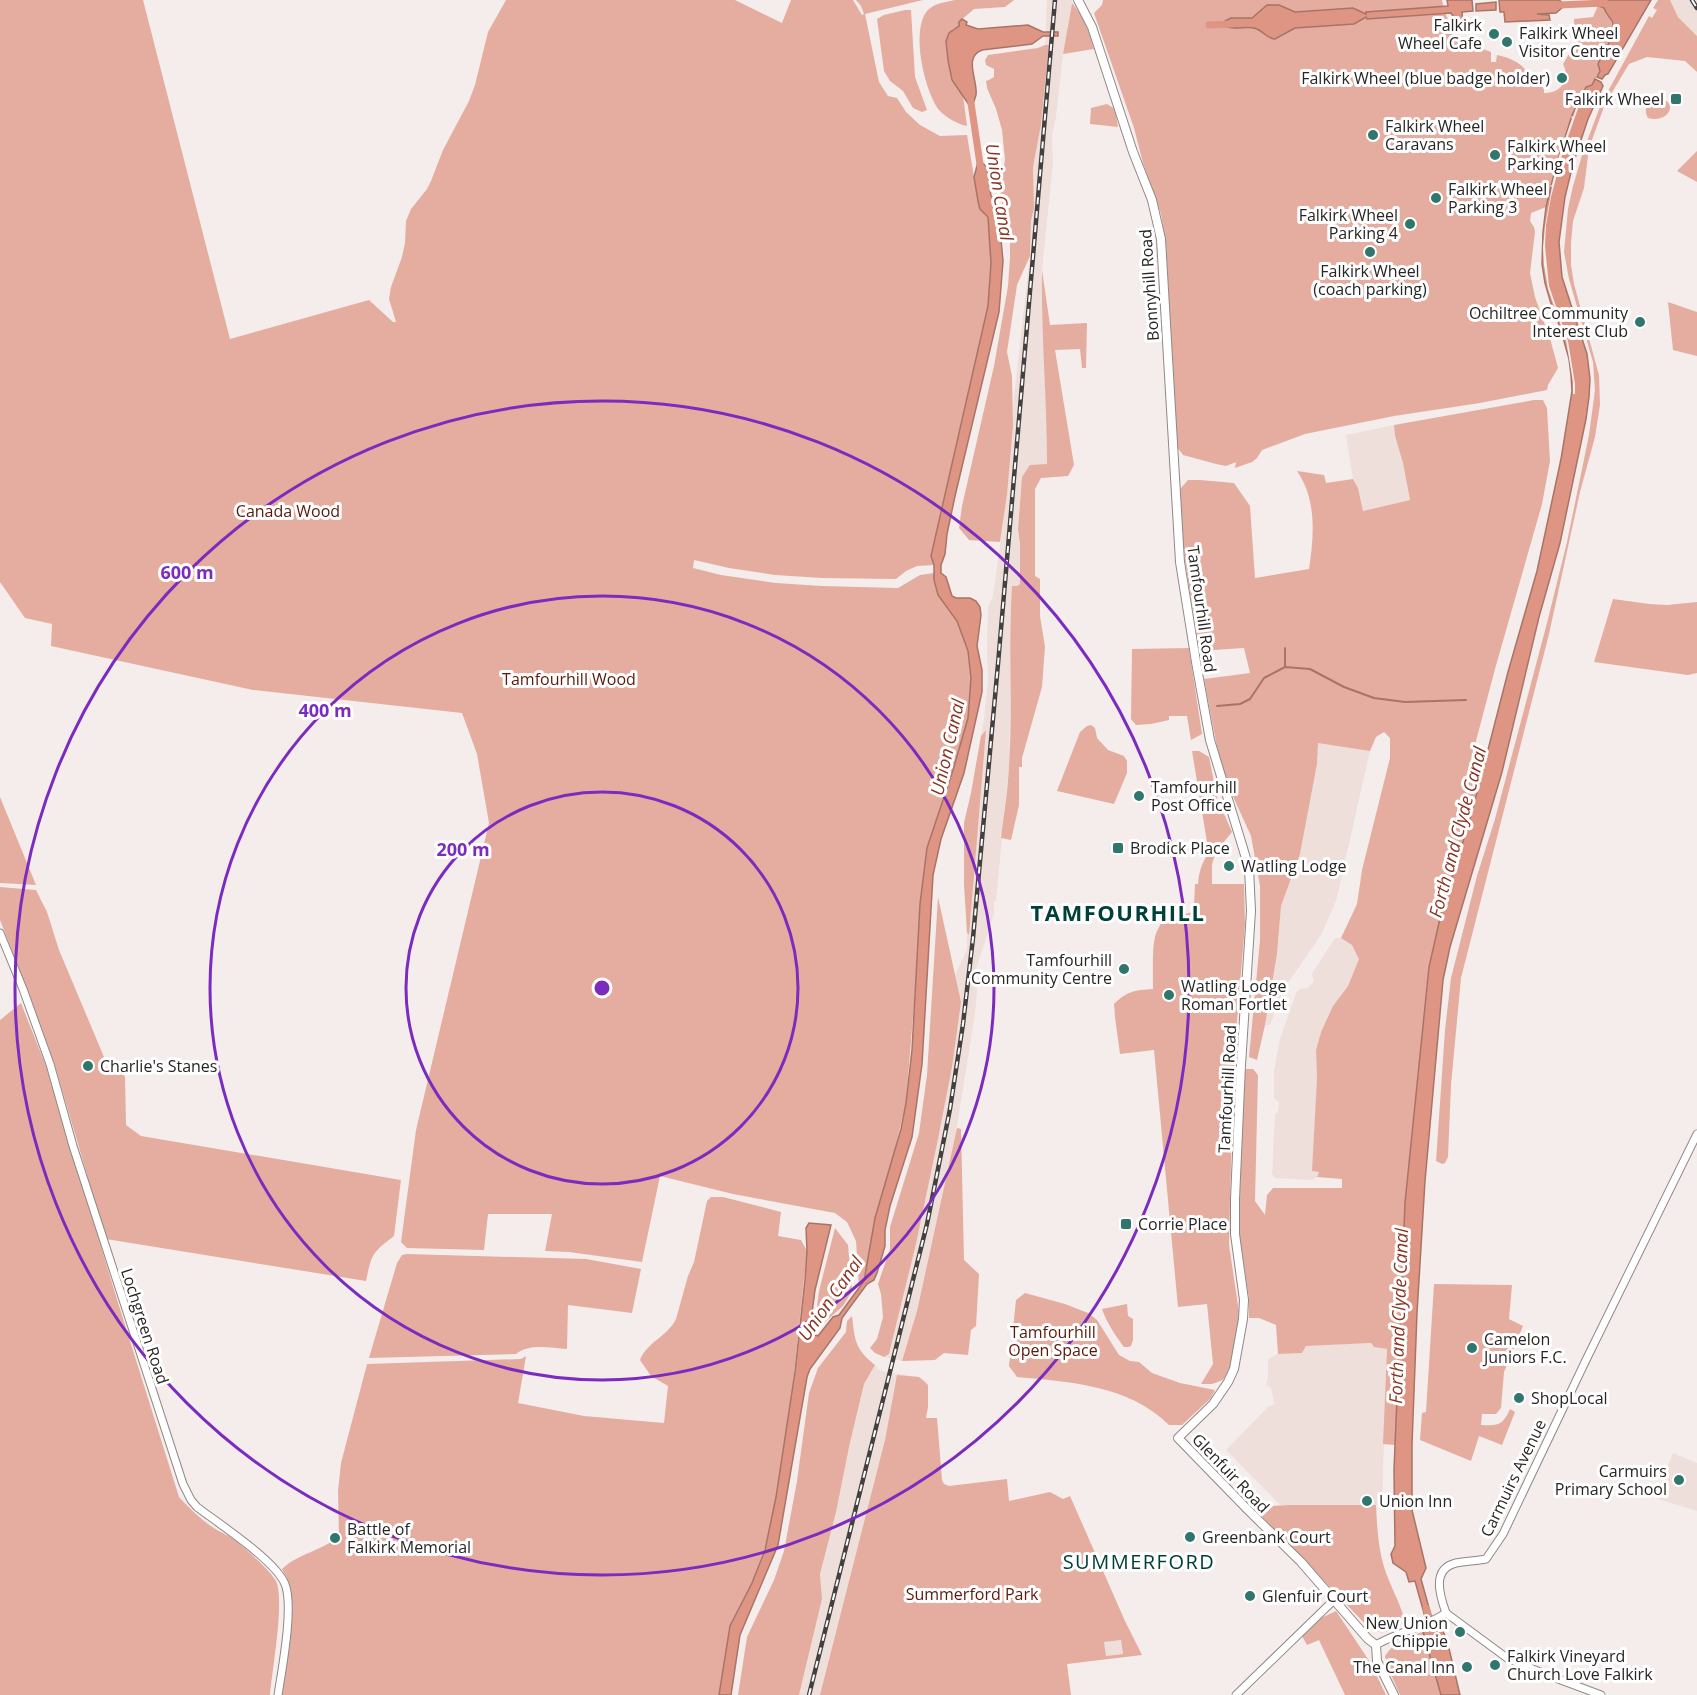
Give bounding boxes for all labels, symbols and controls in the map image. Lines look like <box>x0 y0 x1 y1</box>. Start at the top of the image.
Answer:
place label: Falkirk Wheel Cafe <box>1398 14 1483 54</box>
place label: Falkirk Wheel Visitor Centre <box>1519 22 1620 62</box>
marker: Falkirk Wheel Cafe <box>1487 27 1501 41</box>
marker: Falkirk Wheel Visitor Centre <box>1500 35 1514 49</box>
place label: Falkirk Wheel (blue badge holder) <box>1301 67 1550 89</box>
marker: Falkirk Wheel (blue badge holder) <box>1555 71 1569 85</box>
place label: Falkirk Wheel <box>1565 88 1664 110</box>
marker: Falkirk Wheel <box>1669 92 1683 106</box>
place label: Falkirk Wheel Caravans <box>1385 115 1484 155</box>
marker: Falkirk Wheel Caravans <box>1366 128 1380 142</box>
place label: Falkirk Wheel Parking 1 <box>1507 135 1606 175</box>
water label: Union Canal <box>980 142 1020 243</box>
marker: Falkirk Wheel Parking 1 <box>1488 148 1502 162</box>
place label: Falkirk Wheel Parking 3 <box>1448 178 1547 218</box>
marker: Falkirk Wheel Parking 3 <box>1429 191 1443 205</box>
place label: Falkirk Wheel Parking 4 <box>1299 204 1398 244</box>
marker: Falkirk Wheel Parking 4 <box>1403 217 1417 231</box>
street label: Bonnyhill Road <box>1134 228 1164 342</box>
marker: Falkirk Wheel (coach parking) <box>1363 245 1377 259</box>
place label: Falkirk Wheel (coach parking) <box>1313 260 1427 300</box>
place label: Ochiltree Community Interest Club <box>1469 302 1629 342</box>
marker: Ochiltree Community Interest Club <box>1633 315 1647 329</box>
park label: Canada Wood <box>236 500 340 522</box>
street label: Tamfourhill Road <box>1182 544 1222 674</box>
text: 600 m <box>160 560 214 584</box>
park label: Tamfourhill Wood <box>502 668 636 690</box>
water label: Union Canal <box>924 696 970 798</box>
text: 400 m <box>298 698 352 722</box>
water label: Forth and Clyde Canal <box>1423 744 1491 920</box>
place label: Tamfourhill Post Office <box>1151 776 1237 816</box>
marker: Tamfourhill Post Office <box>1132 789 1146 803</box>
text: 200 m <box>436 837 490 861</box>
place label: Brodick Place <box>1130 837 1230 859</box>
marker: Brodick Place <box>1111 841 1125 855</box>
place label: Watling Lodge <box>1241 855 1347 877</box>
marker: Watling Lodge <box>1222 859 1236 873</box>
district label: TAMFOURHILL <box>1031 897 1205 927</box>
place label: Tamfourhill Community Centre <box>971 949 1112 989</box>
marker: Tamfourhill Community Centre <box>1117 962 1131 976</box>
place label: Watling Lodge Roman Fortlet <box>1181 975 1287 1015</box>
centre of rings <box>592 978 612 998</box>
marker: Watling Lodge Roman Fortlet <box>1162 988 1176 1002</box>
street label: Tamfourhill Road <box>1213 1024 1241 1154</box>
place label: Charlie's Stanes <box>100 1055 217 1077</box>
marker: Charlie's Stanes <box>81 1059 95 1073</box>
place label: Corrie Place <box>1138 1213 1227 1235</box>
marker: Corrie Place <box>1119 1217 1133 1231</box>
water label: Forth and Clyde Canal <box>1383 1227 1413 1404</box>
water label: Union Canal <box>792 1251 868 1345</box>
street label: Lochgreen Road <box>116 1265 174 1387</box>
park label: Tamfourhill Open Space <box>1008 1321 1098 1361</box>
place label: Camelon Juniors F.C. <box>1482 1328 1567 1368</box>
marker: Camelon Juniors F.C. <box>1465 1341 1479 1355</box>
place label: ShopLocal <box>1531 1387 1608 1409</box>
marker: ShopLocal <box>1512 1391 1526 1405</box>
street label: Carmuirs Avenue <box>1475 1416 1551 1540</box>
street label: Glenfuir Road <box>1187 1428 1275 1518</box>
place label: Carmuirs Primary School <box>1555 1460 1667 1500</box>
marker: Carmuirs Primary School <box>1672 1473 1686 1487</box>
place label: Union Inn <box>1379 1490 1452 1512</box>
marker: Union Inn <box>1360 1494 1374 1508</box>
place label: Battle of Falkirk Memorial <box>347 1518 471 1558</box>
place label: Greenbank Court <box>1202 1526 1331 1548</box>
marker: Greenbank Court <box>1183 1530 1197 1544</box>
marker: Battle of Falkirk Memorial <box>328 1531 342 1545</box>
district label: SUMMERFORD <box>1063 1548 1215 1575</box>
park label: Summerford Park <box>906 1583 1039 1605</box>
place label: Glenfuir Court <box>1262 1585 1368 1607</box>
marker: Glenfuir Court <box>1243 1589 1257 1603</box>
place label: New Union Chippie <box>1365 1612 1448 1652</box>
marker: New Union Chippie <box>1453 1625 1467 1639</box>
place label: Falkirk Vineyard Church Love Falkirk <box>1507 1645 1653 1685</box>
place label: The Canal Inn <box>1353 1656 1455 1678</box>
marker: Falkirk Vineyard Church Love Falkirk <box>1488 1658 1502 1672</box>
marker: The Canal Inn <box>1460 1660 1474 1674</box>

